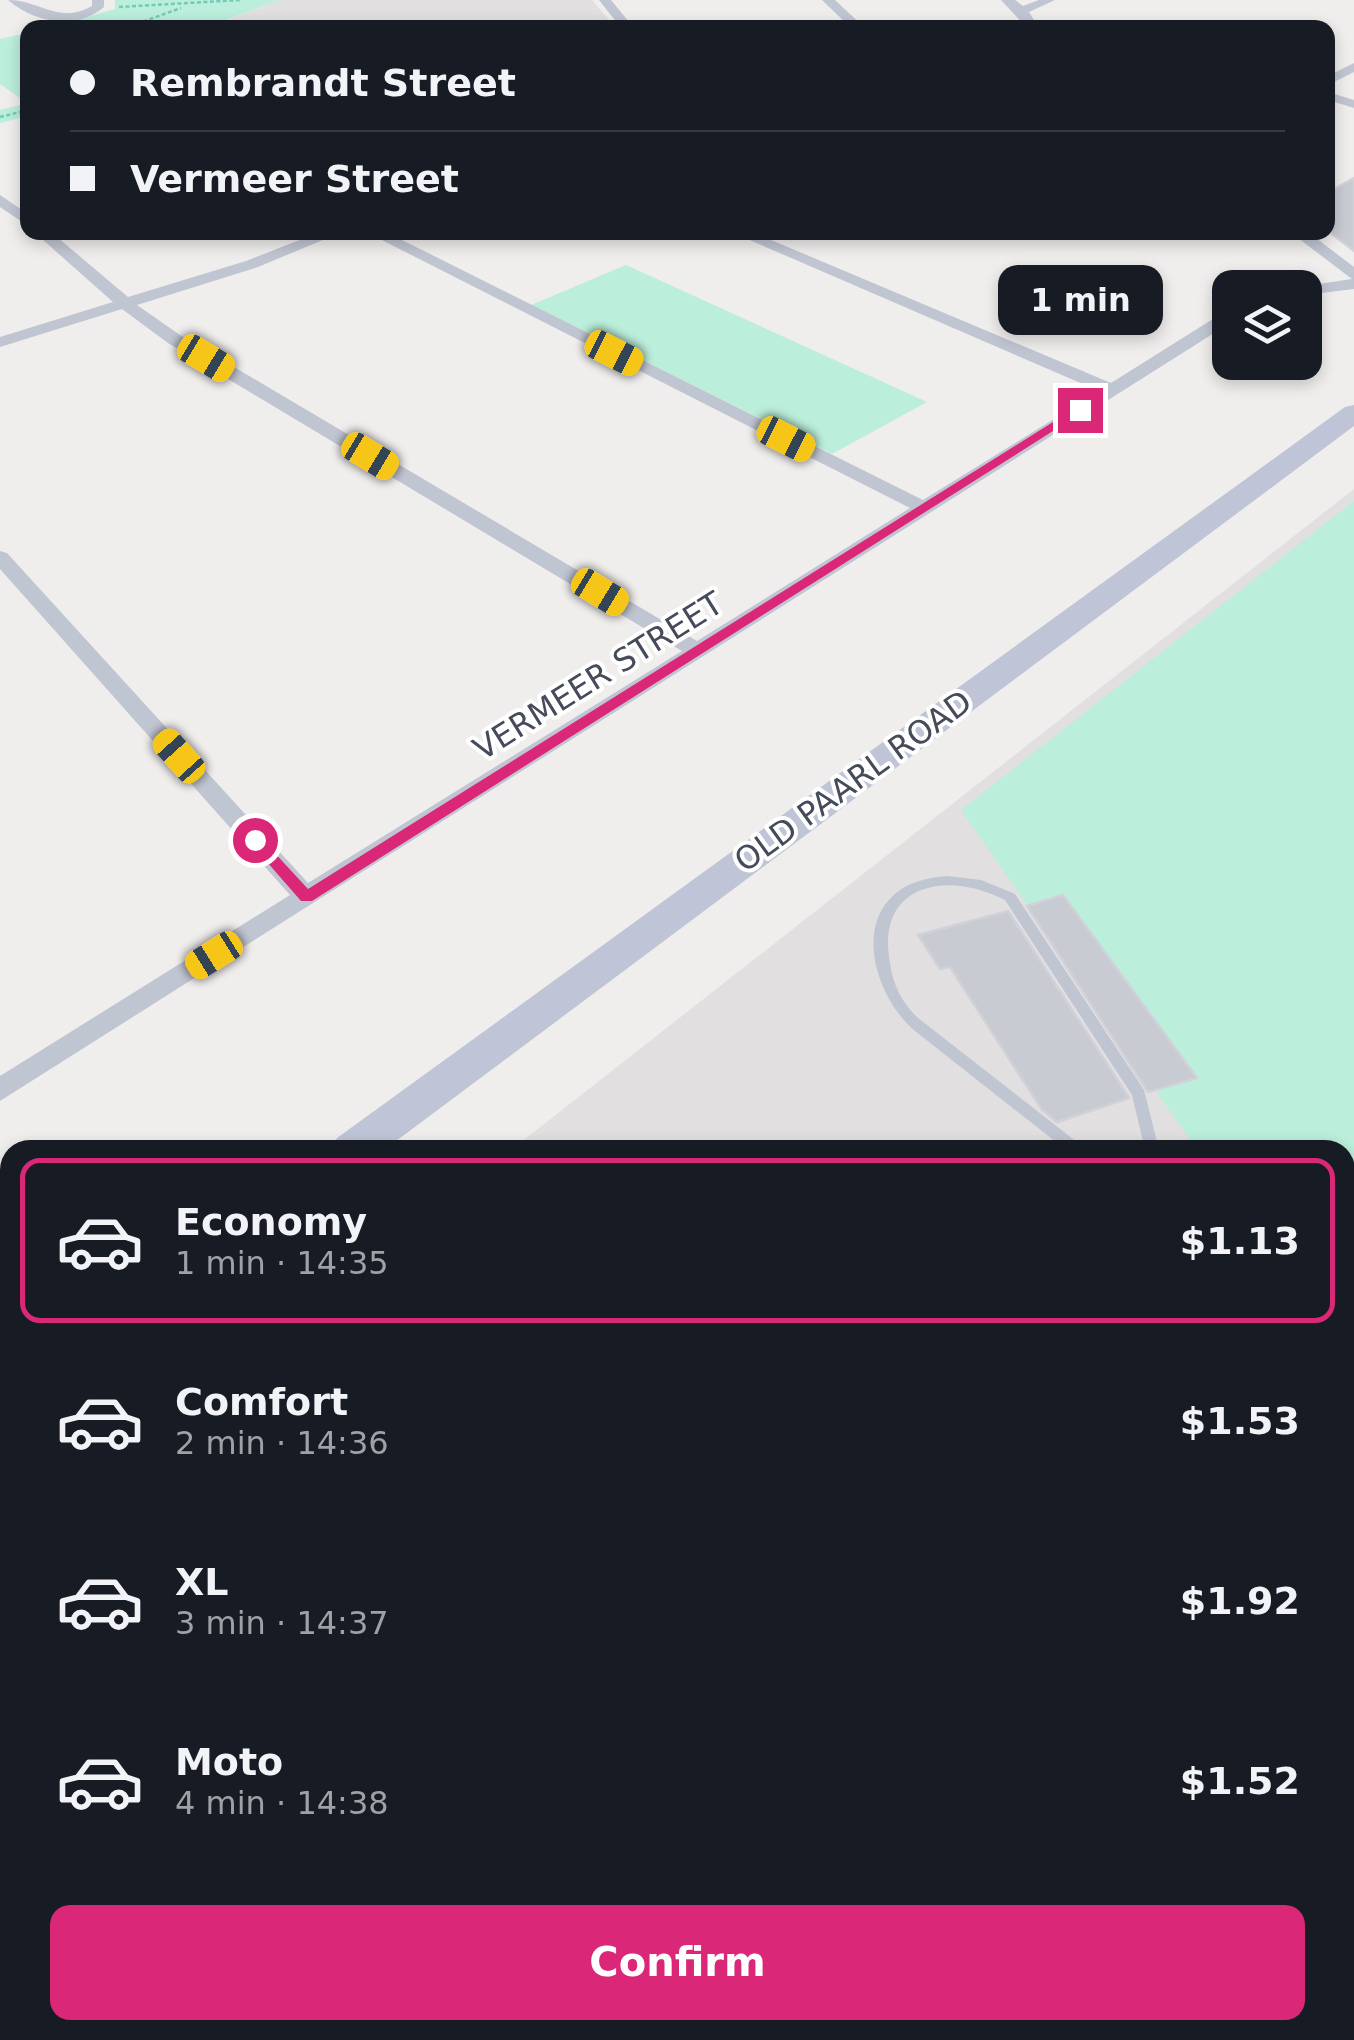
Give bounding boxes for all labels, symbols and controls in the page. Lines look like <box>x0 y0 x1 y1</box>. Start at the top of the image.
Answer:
text: Rembrandt Street <box>130 61 516 105</box>
text: Vermeer Street <box>130 157 459 201</box>
callout: 1 min <box>998 265 1162 335</box>
map controls <box>1212 270 1322 380</box>
button: layers <box>1212 270 1322 380</box>
text: 1 min <box>1030 281 1131 319</box>
car <box>580 326 648 380</box>
car <box>173 330 239 386</box>
route end <box>1058 388 1103 433</box>
car <box>752 412 820 466</box>
car <box>337 428 403 484</box>
car <box>567 564 633 620</box>
street label: VERMEER STREET <box>466 584 730 768</box>
street label: OLD PAARL ROAD <box>727 682 979 880</box>
car <box>148 724 210 788</box>
route start <box>233 818 278 863</box>
car <box>181 926 247 984</box>
icon: car <box>55 1196 145 1286</box>
text: Economy <box>175 1200 367 1244</box>
text: $1.13 <box>1180 1219 1300 1263</box>
text: 1 min · 14:35 <box>175 1244 389 1282</box>
icon: car <box>55 1376 145 1466</box>
text: Comfort <box>175 1380 348 1424</box>
text: $1.53 <box>1180 1399 1300 1443</box>
text: 2 min · 14:36 <box>175 1424 389 1462</box>
icon: car <box>55 1556 145 1646</box>
text: XL <box>175 1560 229 1604</box>
text: $1.92 <box>1180 1579 1300 1623</box>
text: 3 min · 14:37 <box>175 1604 389 1642</box>
icon: car <box>55 1736 145 1826</box>
text: Moto <box>175 1740 283 1784</box>
text: $1.52 <box>1180 1759 1300 1803</box>
text: 4 min · 14:38 <box>175 1784 389 1822</box>
button: Confirm <box>50 1905 1305 2020</box>

